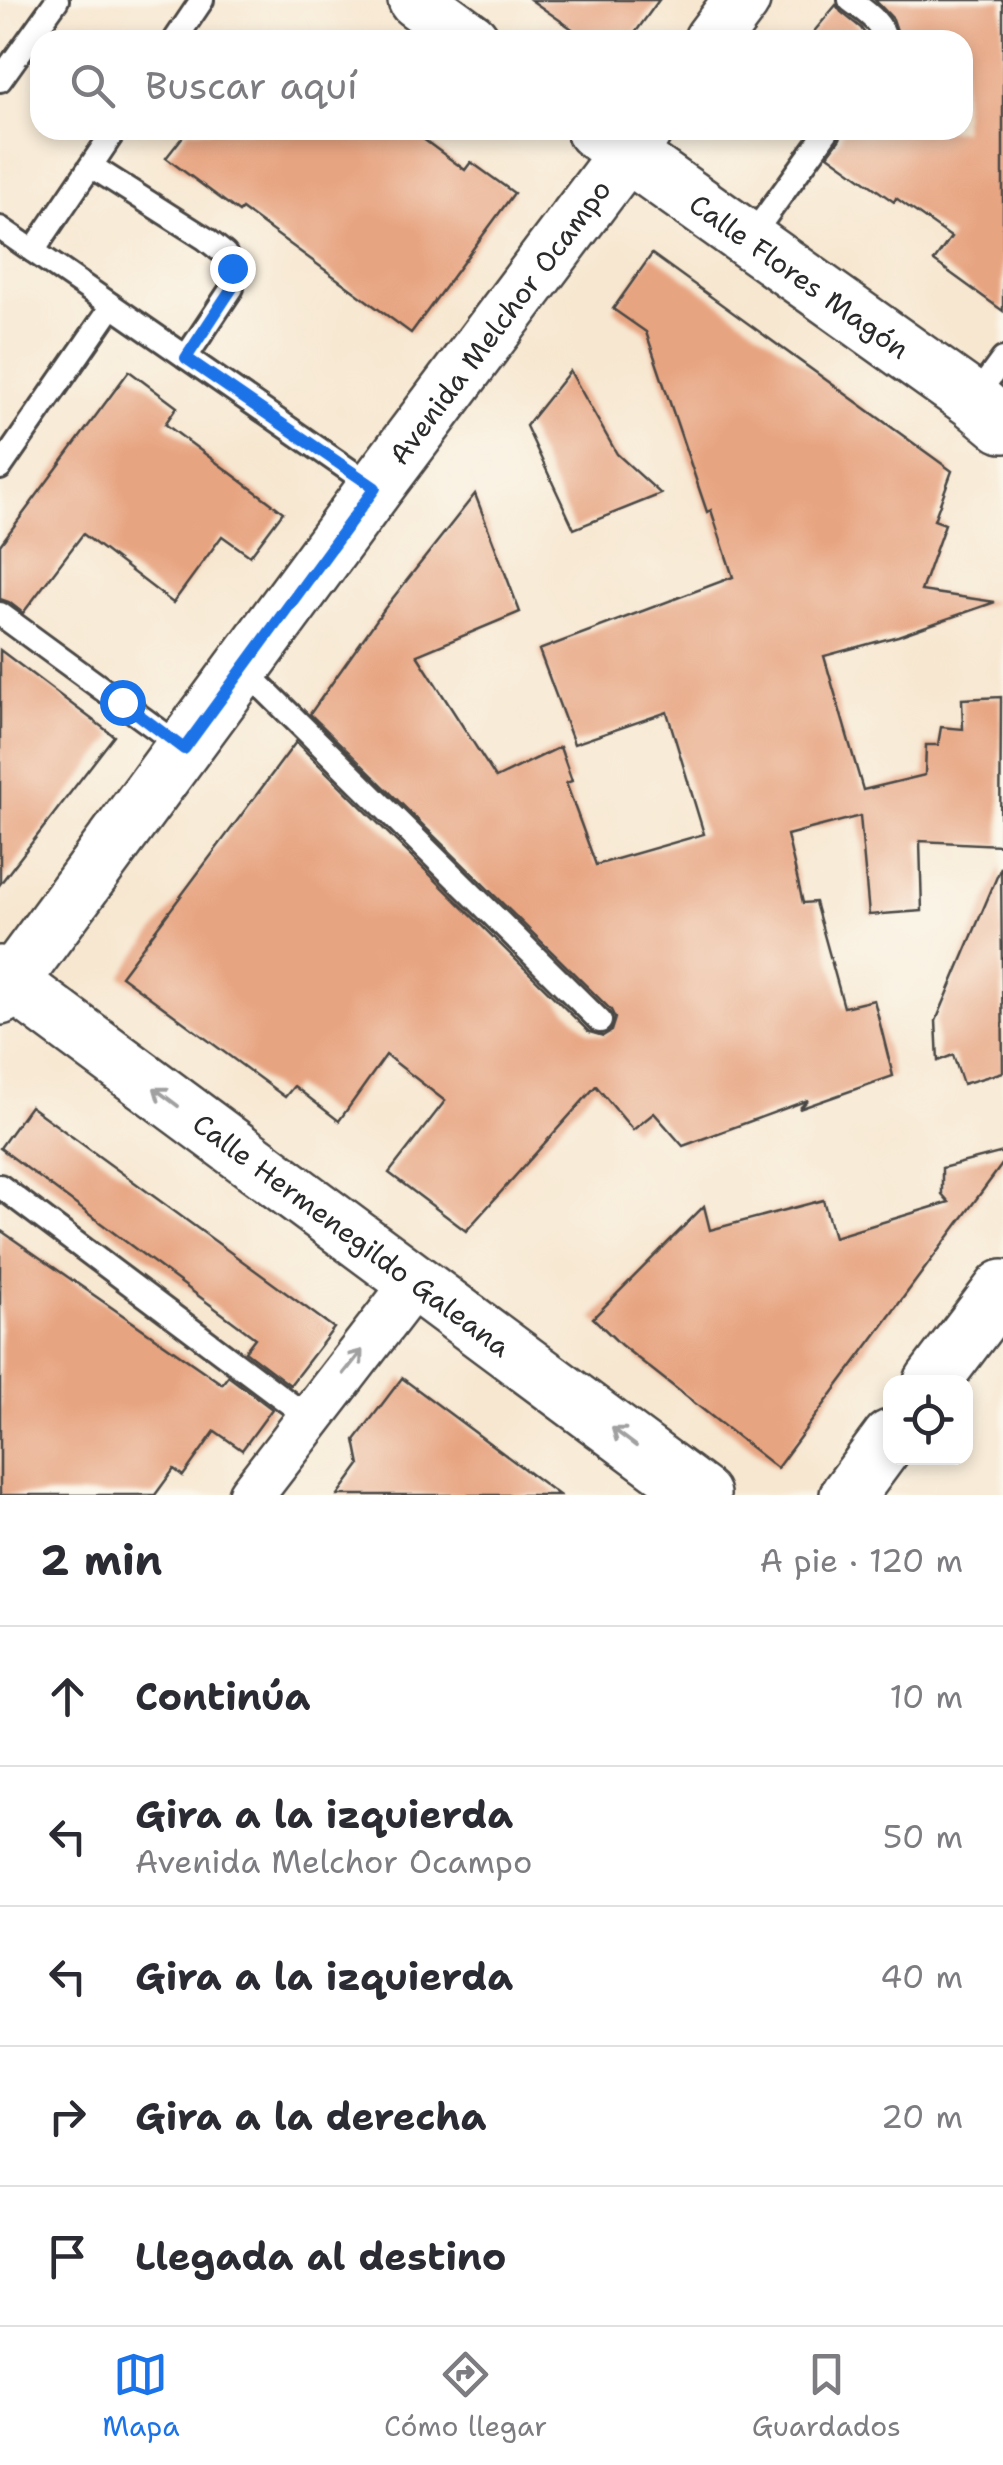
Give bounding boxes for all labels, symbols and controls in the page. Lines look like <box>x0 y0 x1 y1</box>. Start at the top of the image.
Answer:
search box <box>30 30 973 140</box>
icon: search <box>65 58 120 113</box>
text: Buscar aquí <box>145 60 358 111</box>
street label: Avenida Melchor Ocampo <box>380 171 620 472</box>
street label: Calle Flores Magón <box>682 185 917 368</box>
route end <box>210 246 256 292</box>
route start <box>100 680 146 726</box>
one-way arrow <box>153 1087 180 1108</box>
street label: Calle Hermenegildo Galeana <box>185 1105 518 1366</box>
one-way arrow <box>342 1349 363 1376</box>
map controls <box>883 1375 973 1465</box>
button: locate <box>883 1375 973 1465</box>
one-way arrow <box>611 1426 638 1447</box>
text: 2 min <box>40 1532 162 1588</box>
text: A pie · 120 m <box>760 1539 963 1582</box>
icon: ahead <box>40 1669 95 1724</box>
text: Continúa <box>135 1671 310 1722</box>
text: 10 m <box>890 1675 963 1718</box>
text: Gira a la izquierda <box>135 1789 513 1840</box>
icon: left <box>40 1809 95 1864</box>
text: 50 m <box>883 1815 963 1858</box>
text: Avenida Melchor Ocampo <box>135 1840 532 1883</box>
icon: left <box>40 1949 95 2004</box>
text: Gira a la izquierda <box>135 1951 513 2002</box>
text: 40 m <box>880 1955 963 1998</box>
icon: right <box>40 2089 95 2144</box>
text: Gira a la derecha <box>135 2091 487 2142</box>
text: 20 m <box>881 2095 963 2138</box>
icon: arrive <box>40 2229 95 2284</box>
text: Llegada al destino <box>135 2231 506 2282</box>
tab: Mapa <box>102 2347 180 2445</box>
tab: Cómo llegar <box>384 2347 547 2445</box>
tab: Guardados <box>752 2347 901 2445</box>

